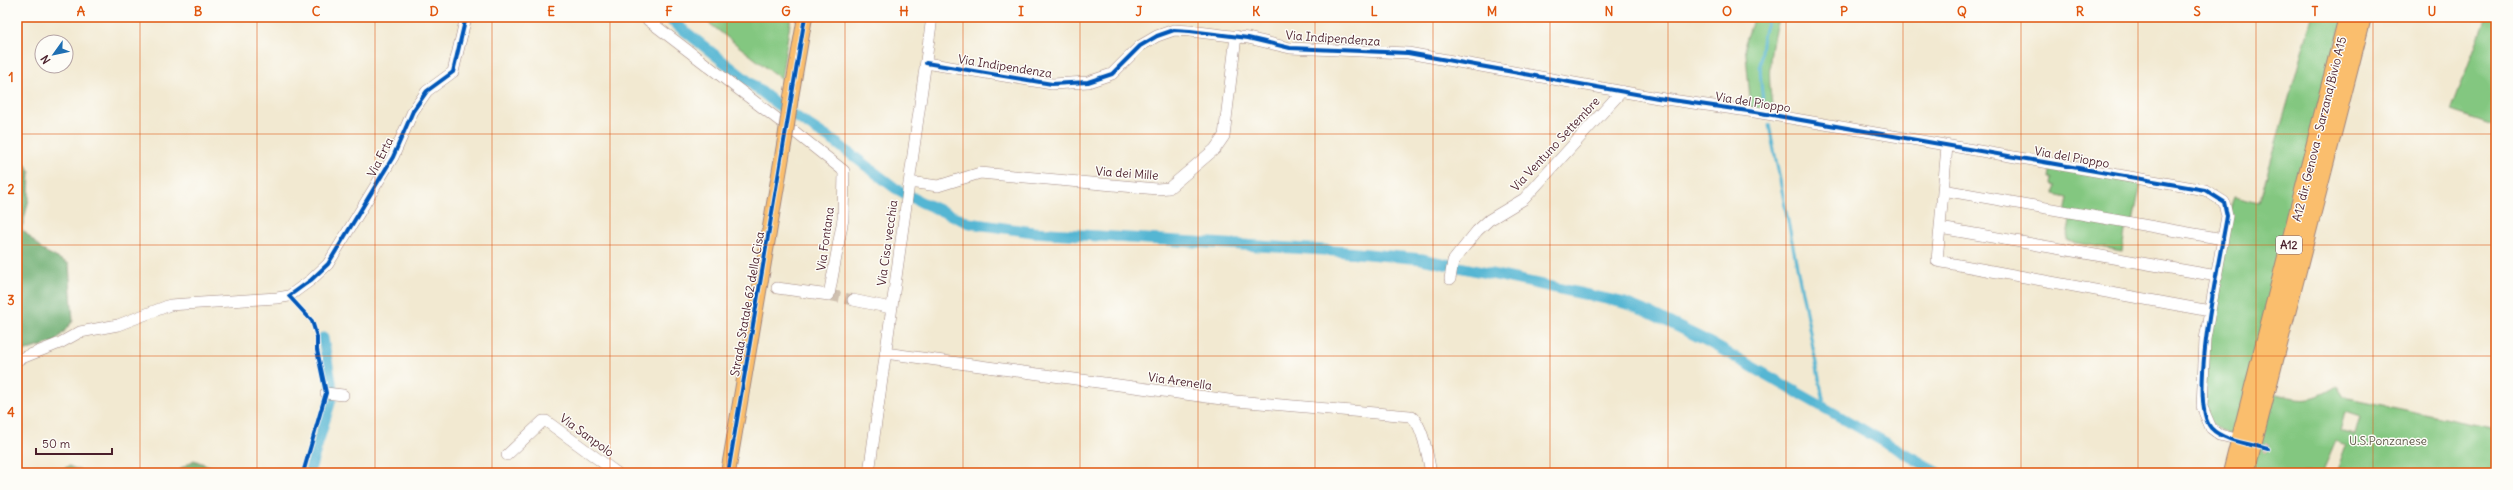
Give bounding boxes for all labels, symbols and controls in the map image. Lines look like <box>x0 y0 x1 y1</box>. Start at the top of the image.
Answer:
text: A <box>77 3 86 20</box>
text: B <box>194 3 203 20</box>
text: C <box>312 3 321 20</box>
text: D <box>429 3 439 20</box>
text: E <box>547 3 555 20</box>
text: F <box>665 3 673 20</box>
text: G <box>781 3 791 20</box>
text: H <box>899 3 909 20</box>
text: I <box>1018 3 1024 20</box>
text: J <box>1136 3 1143 20</box>
text: K <box>1252 3 1261 20</box>
text: L <box>1370 3 1378 20</box>
text: M <box>1487 3 1497 20</box>
text: N <box>1605 3 1613 20</box>
text: O <box>1722 3 1732 20</box>
text: P <box>1840 3 1848 20</box>
text: Q <box>1957 3 1967 20</box>
text: R <box>2076 3 2085 20</box>
text: S <box>2193 3 2201 20</box>
text: T <box>2312 3 2319 20</box>
text: U <box>2428 3 2436 20</box>
street label: Via Indipendenza <box>1285 27 1381 49</box>
north arrow <box>34 34 74 74</box>
street label: A12 dir. Genova - Sarzana/Bivio A15 <box>2289 35 2349 223</box>
street label: Via Indipendenza <box>957 51 1053 81</box>
text: N <box>38 52 54 66</box>
text: 1 <box>8 69 14 86</box>
street label: Via del Pioppo <box>1714 89 1792 115</box>
street label: Via Ventuno Settembre <box>1507 94 1603 194</box>
street label: Via Erta <box>364 134 396 179</box>
street label: Via del Pioppo <box>2033 143 2111 171</box>
street label: Via dei Mille <box>1095 163 1159 183</box>
text: 2 <box>7 181 15 198</box>
street label: Via Cisa vecchia <box>874 199 900 287</box>
street label: Via Fontana <box>813 206 837 272</box>
street label: Strada Statale 62 della Cisa <box>727 230 767 378</box>
road number: A12 <box>2276 236 2302 254</box>
text: 3 <box>7 292 15 309</box>
street label: Via Arenella <box>1147 369 1213 393</box>
text: 4 <box>7 404 15 421</box>
street label: Via Sanpolo <box>557 410 617 460</box>
scale bar <box>36 430 112 456</box>
park label: U.S.Ponzanese <box>2349 433 2427 448</box>
text: 50 m <box>42 436 71 451</box>

